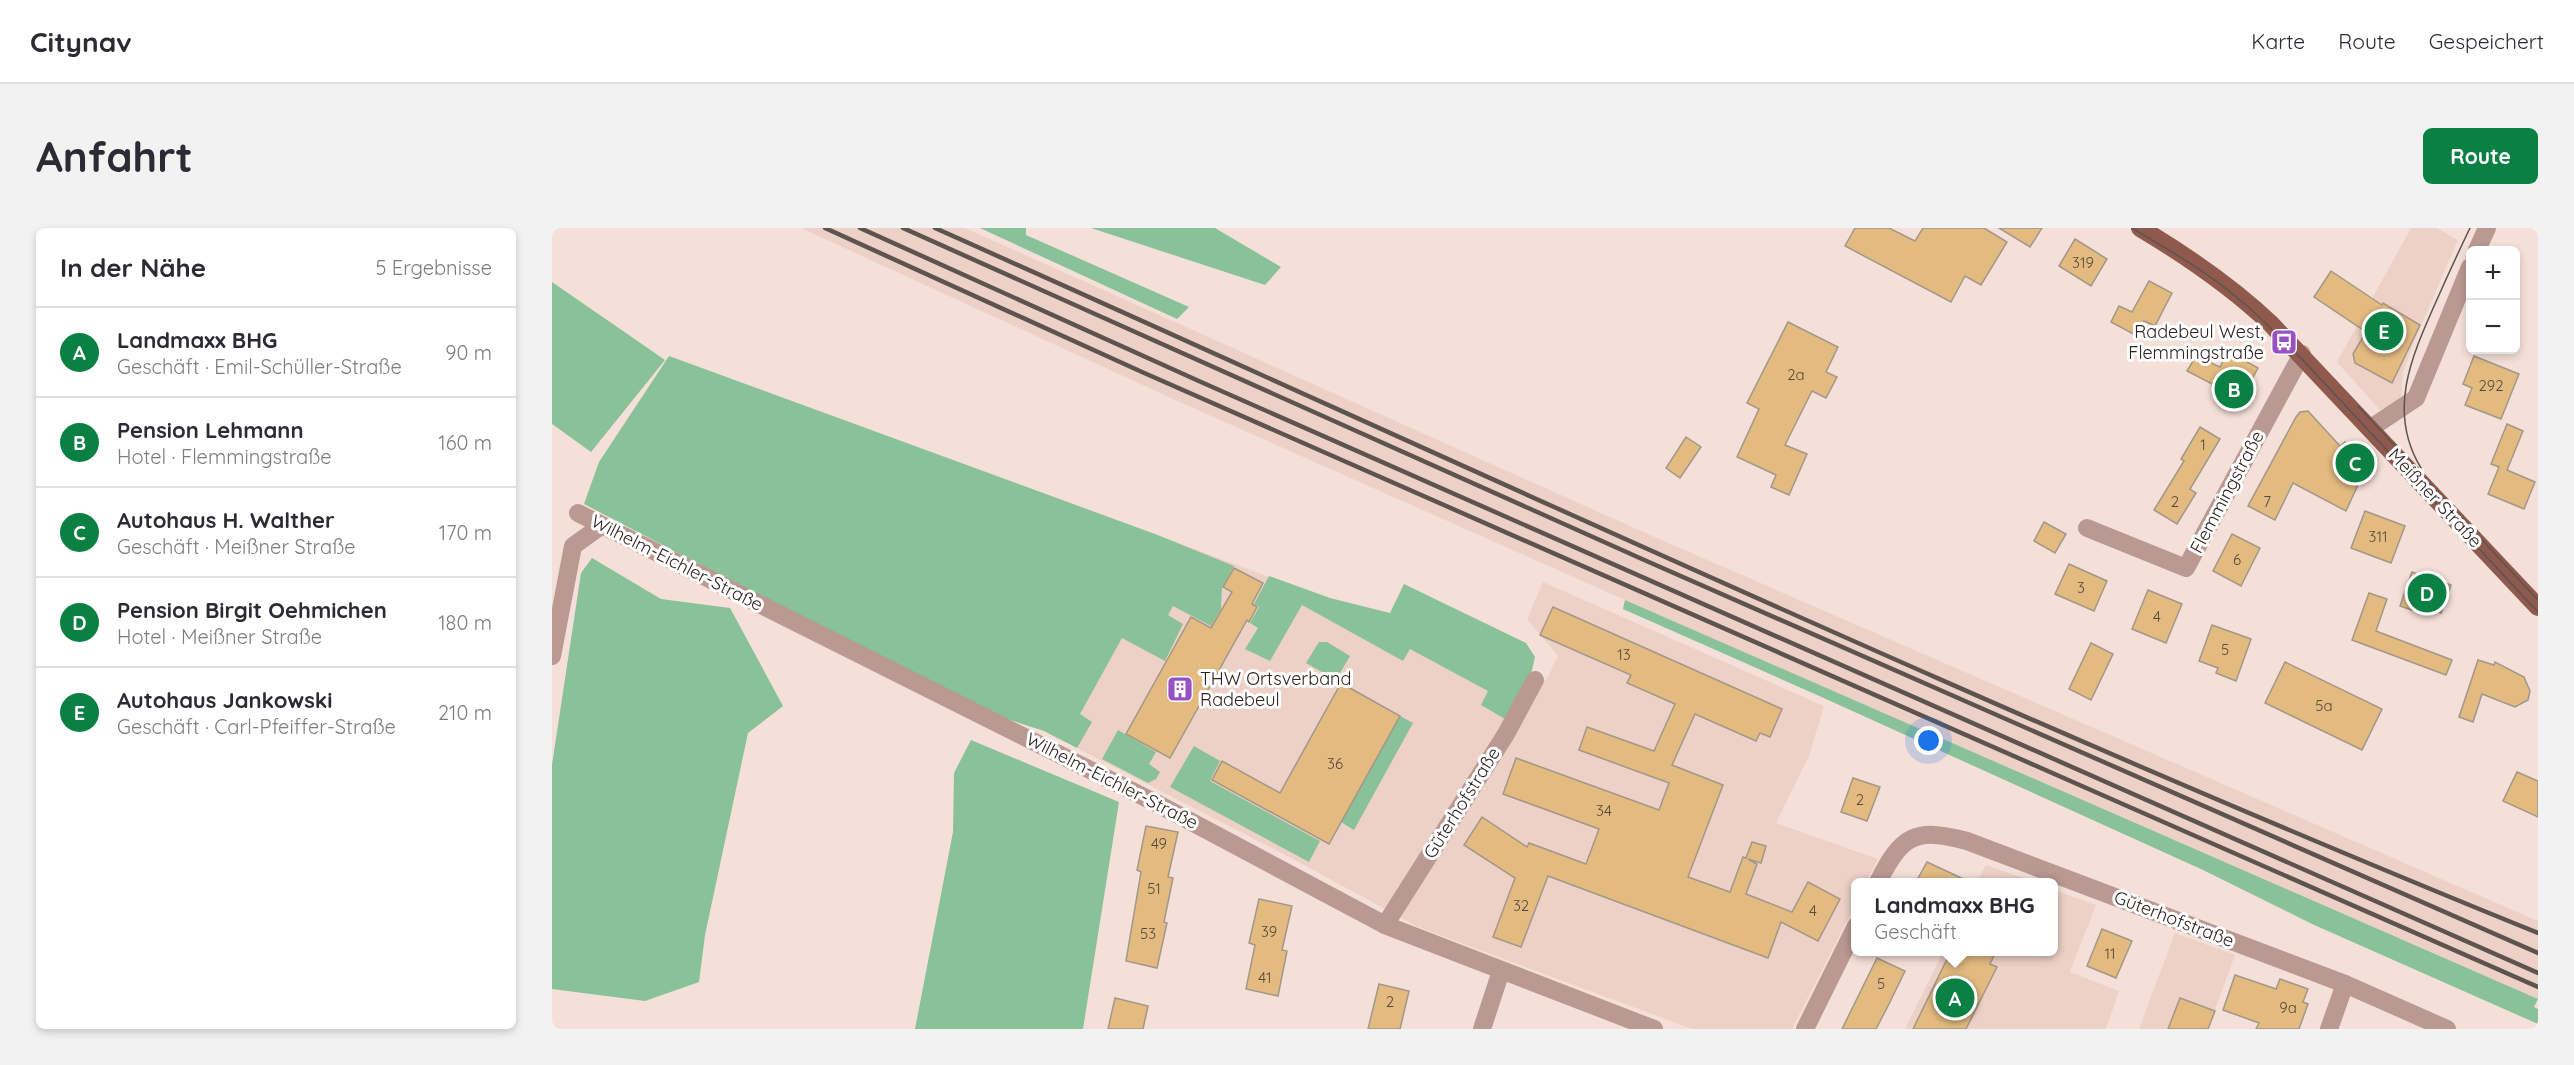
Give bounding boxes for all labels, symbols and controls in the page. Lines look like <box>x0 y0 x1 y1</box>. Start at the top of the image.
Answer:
text: Citynav <box>30 24 132 59</box>
text: Karte <box>2251 28 2305 54</box>
text: Route <box>2338 28 2396 54</box>
text: Gespeichert <box>2429 28 2544 54</box>
button: Route <box>2423 128 2538 184</box>
text: Anfahrt <box>36 130 193 183</box>
map controls <box>2466 246 2520 354</box>
button: + <box>2466 246 2520 300</box>
text: In der Nähe <box>60 251 206 284</box>
house number: 319 <box>2072 253 2094 272</box>
text: 5 Ergebnisse <box>375 255 492 280</box>
button: − <box>2466 300 2520 354</box>
pin: E <box>2364 308 2404 354</box>
place label: Radebeul West, Flemmingstraße <box>2128 320 2264 364</box>
text: Landmaxx BHG <box>117 326 277 354</box>
bus stop icon: Radebeul West, Flemmingstraße <box>2269 327 2299 357</box>
text: A <box>73 340 86 365</box>
text: 90 m <box>445 340 492 365</box>
text: Geschäft · Emil-Schüller-Straße <box>117 354 402 379</box>
house number: 2a <box>1787 365 1805 384</box>
pin: B <box>2214 366 2254 412</box>
house number: 292 <box>2479 376 2504 395</box>
text: Pension Lehmann <box>117 416 304 444</box>
street label: Flemmingstraße <box>2185 426 2269 557</box>
text: B <box>73 430 86 455</box>
text: 160 m <box>438 430 492 455</box>
house number: 1 <box>2200 435 2206 454</box>
pin: C <box>2336 440 2374 486</box>
street label: Meißner Straße <box>2384 443 2487 552</box>
text: Hotel · Flemmingstraße <box>117 444 332 469</box>
house number: 2 <box>2171 492 2179 511</box>
house number: 7 <box>2263 492 2271 511</box>
text: Autohaus H. Walther <box>117 506 335 534</box>
street label: Wilhelm-Eichler-Straße <box>587 509 767 616</box>
text: C <box>73 520 86 545</box>
text: 170 m <box>439 520 492 545</box>
house number: 311 <box>2369 527 2387 546</box>
text: Geschäft · Meißner Straße <box>117 534 356 559</box>
house number: 6 <box>2233 550 2241 569</box>
pin: D <box>2408 570 2446 616</box>
house number: 3 <box>2077 578 2085 597</box>
text: Pension Birgit Oehmichen <box>117 596 387 624</box>
house number: 4 <box>2153 607 2161 626</box>
text: D <box>72 610 87 635</box>
text: 180 m <box>438 610 492 635</box>
text: Hotel · Meißner Straße <box>117 624 322 649</box>
house number: 5 <box>2221 640 2229 659</box>
house number: 13 <box>1617 645 1631 664</box>
place label: THW Ortsverband Radebeul <box>1200 667 1351 711</box>
building icon: THW Ortsverband Radebeul <box>1165 674 1195 704</box>
text: Autohaus Jankowski <box>117 686 332 714</box>
house number: 5a <box>2315 696 2333 715</box>
text: E <box>74 700 85 725</box>
text: 210 m <box>438 700 492 725</box>
text: Geschäft · Carl-Pfeiffer-Straße <box>117 714 396 739</box>
your location <box>1914 726 1943 755</box>
street label: Wilhelm-Eichler-Straße <box>1022 727 1202 834</box>
street label: Güterhofstraße <box>1418 743 1505 863</box>
house number: 36 <box>1327 754 1343 773</box>
house number: 2 <box>1856 790 1864 809</box>
house number: 34 <box>1596 801 1612 820</box>
house number: 49 <box>1151 834 1167 853</box>
popup <box>1851 878 2058 956</box>
house number: 51 <box>1147 879 1161 898</box>
street label: Güterhofstraße <box>2111 885 2237 952</box>
text: Landmaxx BHG <box>1874 891 2035 919</box>
house number: 32 <box>1513 896 1529 915</box>
house number: 4 <box>1809 901 1817 920</box>
text: Geschäft <box>1874 919 1957 944</box>
house number: 39 <box>1261 922 1277 941</box>
house number: 53 <box>1140 924 1156 943</box>
house number: 11 <box>2104 944 2116 963</box>
house number: 41 <box>1258 968 1272 987</box>
house number: 5 <box>1877 974 1885 993</box>
pin: A <box>1936 976 1974 1020</box>
house number: 2 <box>1386 992 1394 1011</box>
house number: 9a <box>2279 998 2297 1017</box>

